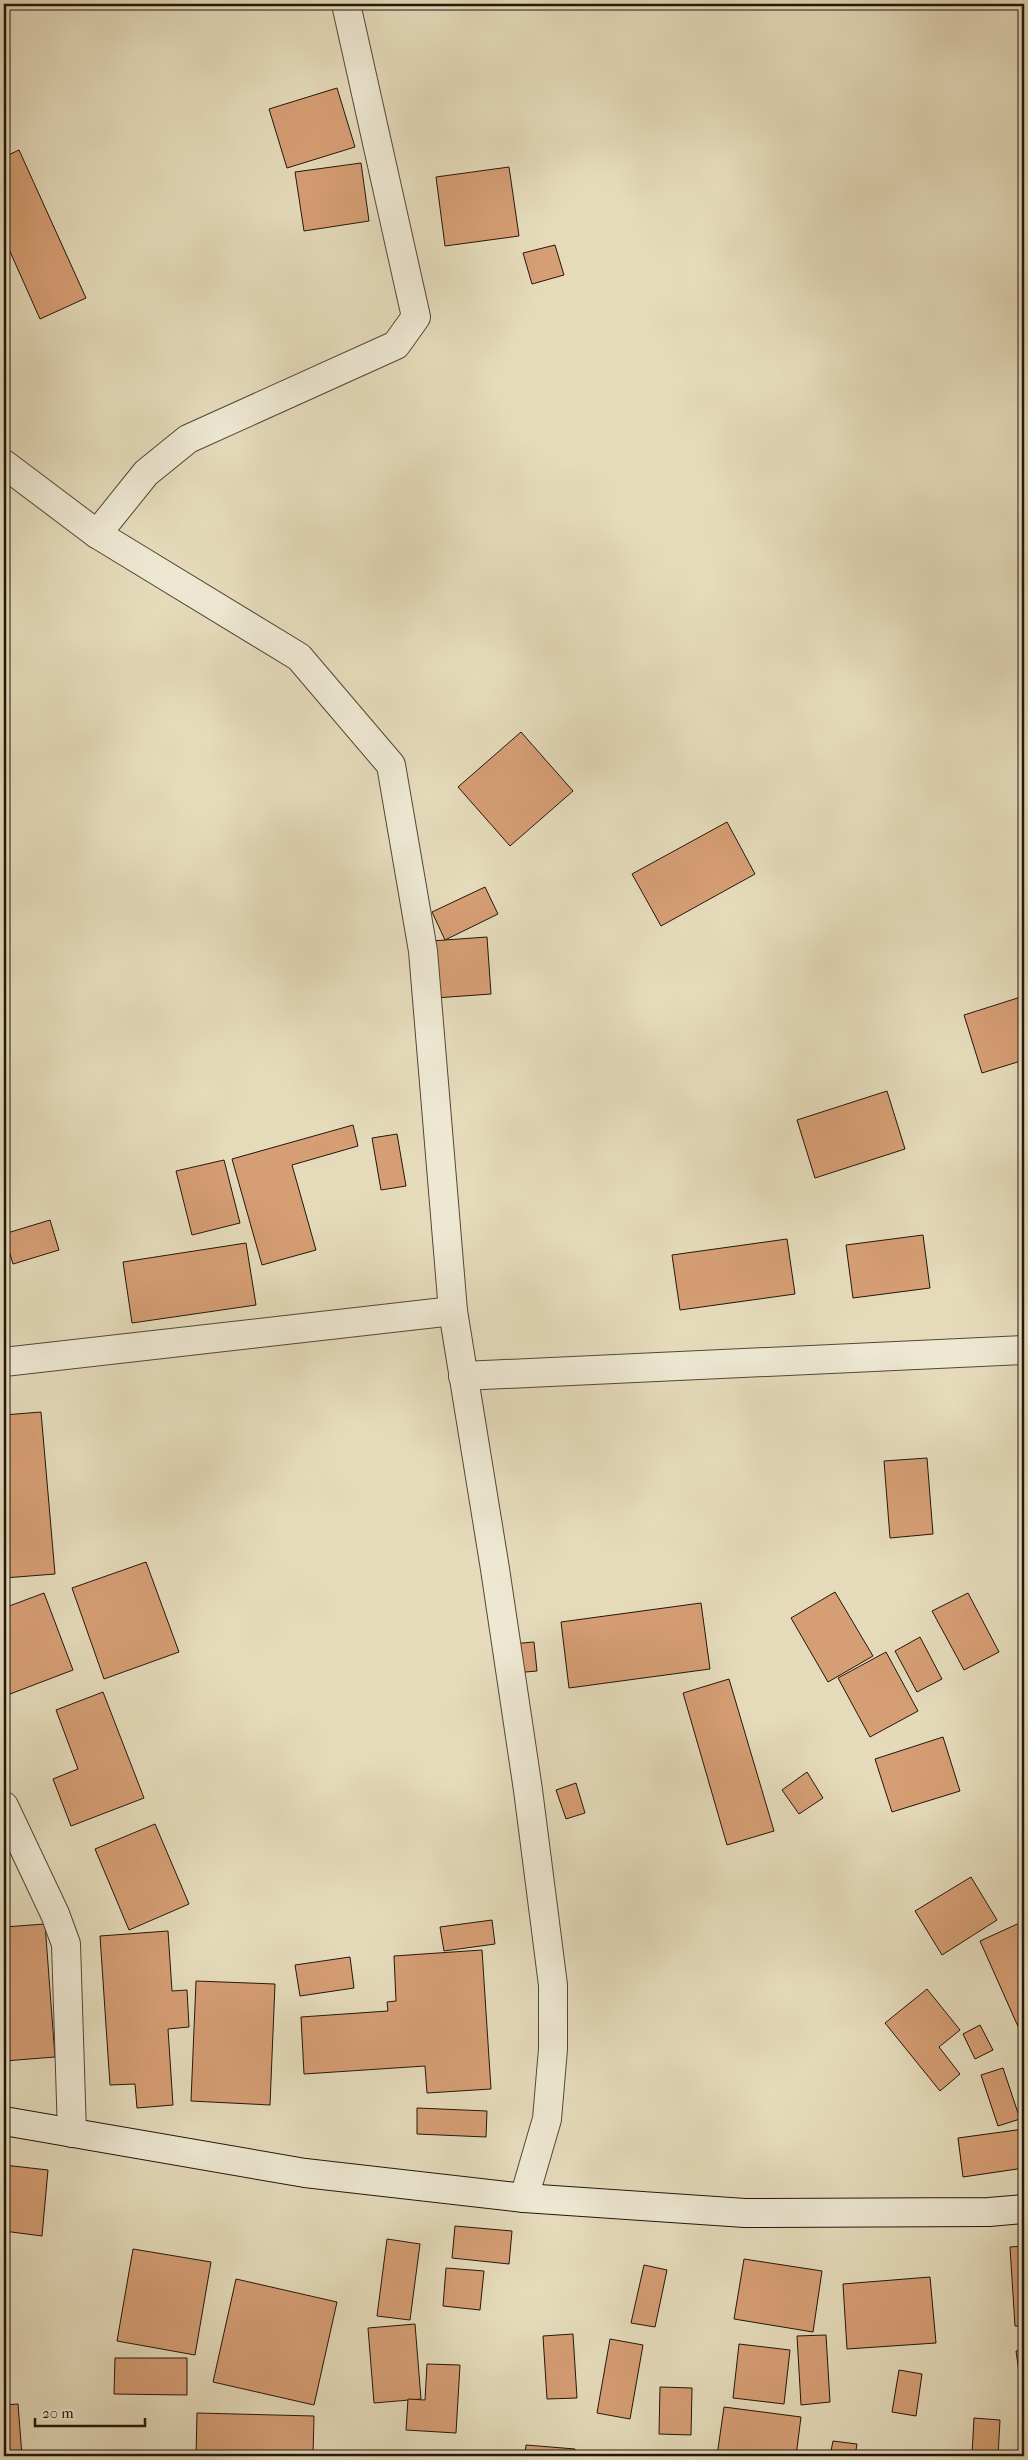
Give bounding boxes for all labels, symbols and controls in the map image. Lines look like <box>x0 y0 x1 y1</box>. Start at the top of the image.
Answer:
scale bar <box>35 2395 145 2427</box>
text: 20 m <box>42 2404 74 2422</box>

